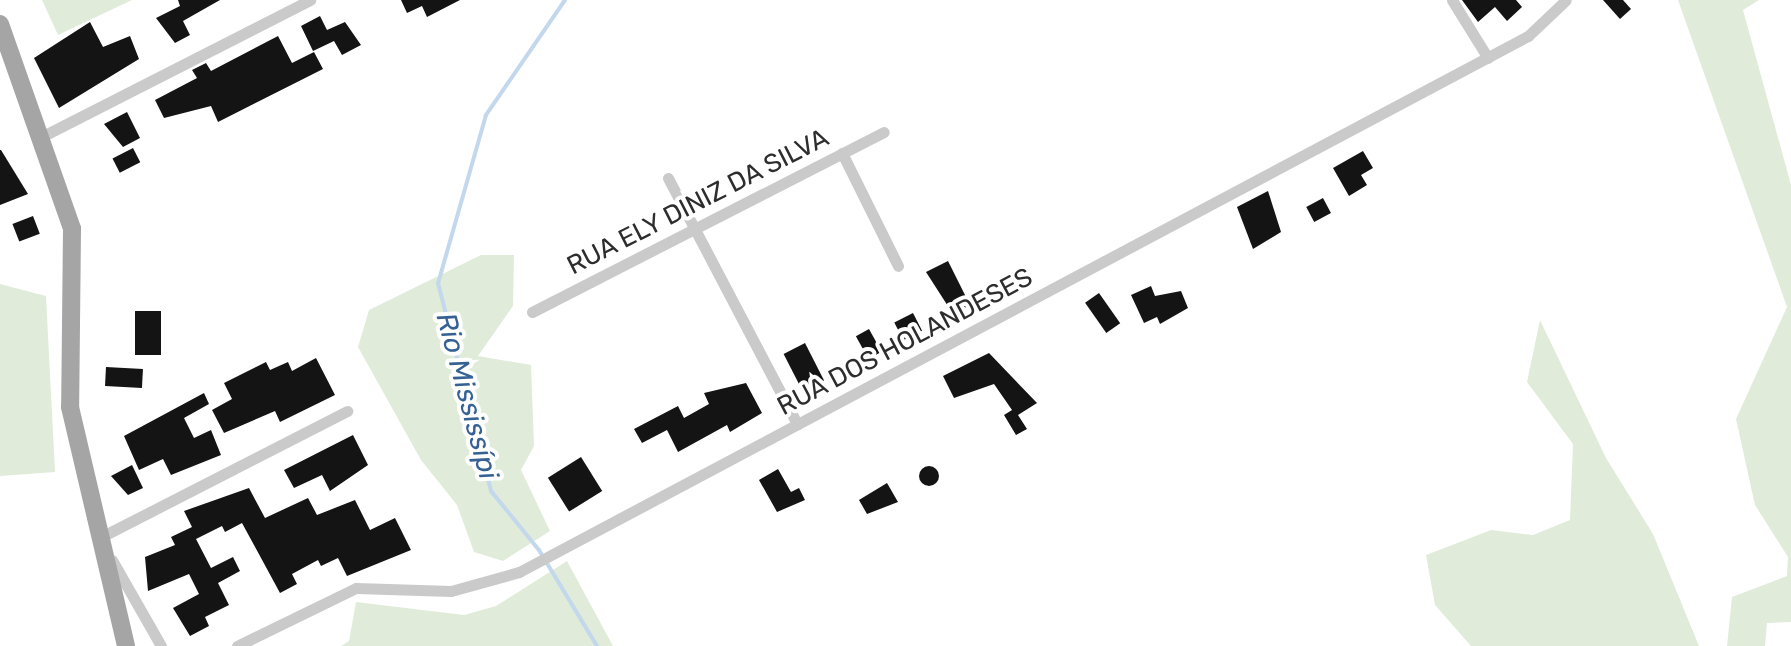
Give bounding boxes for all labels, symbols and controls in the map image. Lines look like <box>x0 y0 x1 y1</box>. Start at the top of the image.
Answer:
street label: RUA ELY DINIZ DA SILVA <box>561 122 835 282</box>
street label: RUA DOS HOLANDESES <box>772 261 1038 423</box>
water label: Rio Mississípi <box>429 309 505 483</box>

